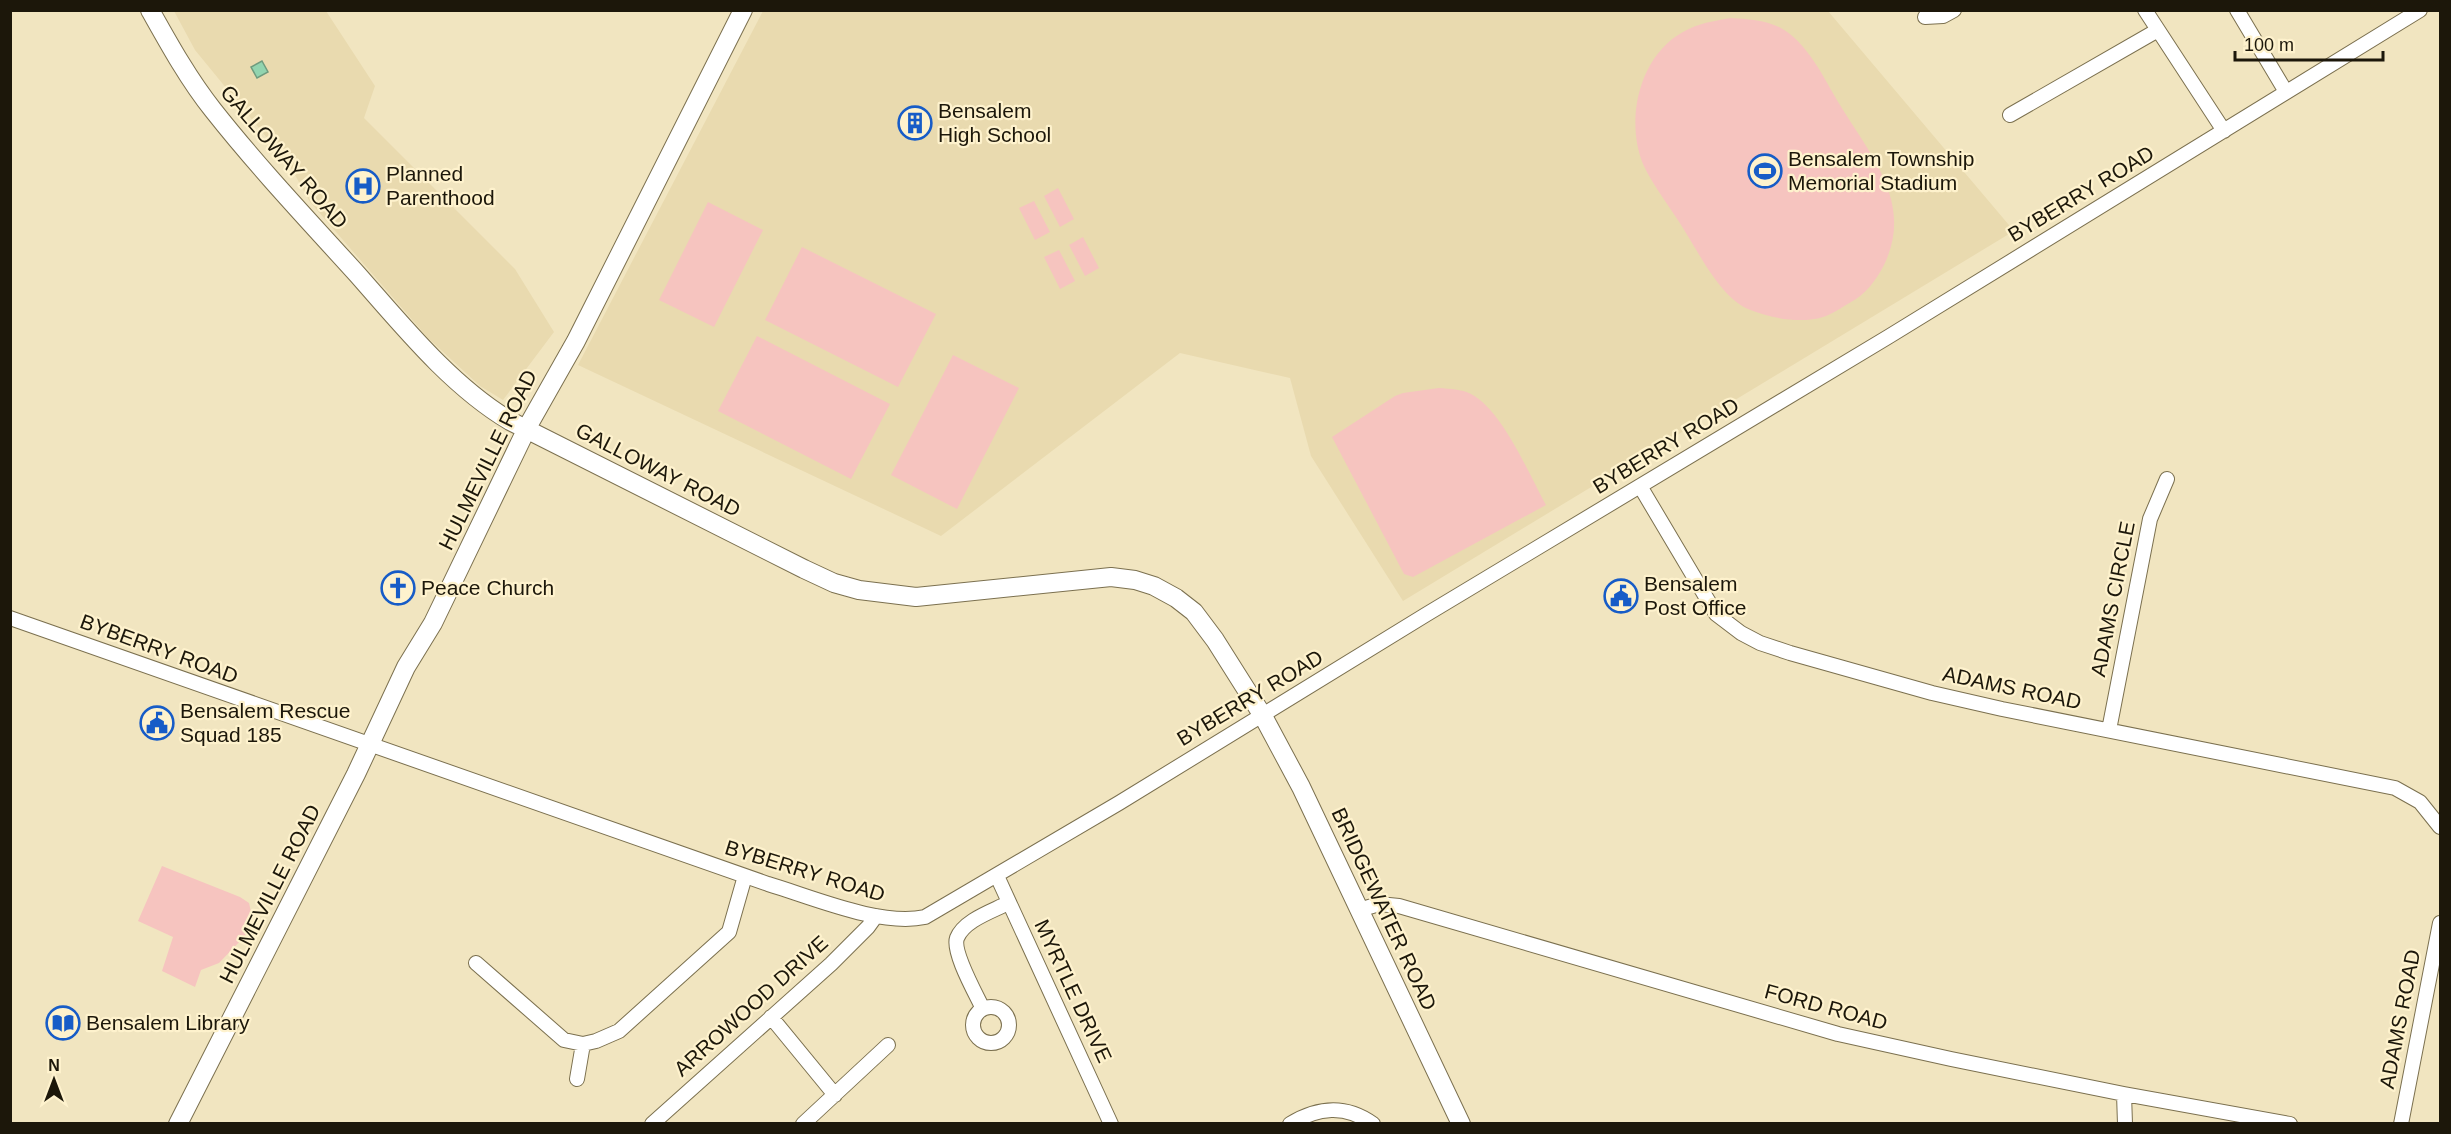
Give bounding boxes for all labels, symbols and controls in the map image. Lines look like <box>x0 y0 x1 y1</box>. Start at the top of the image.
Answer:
scale bar <box>2235 24 2384 62</box>
text: 100 m <box>2244 35 2294 55</box>
street label: GALLOWAY ROAD <box>216 81 353 233</box>
place label: Bensalem High School <box>938 99 1051 146</box>
building icon: Bensalem High School <box>897 105 933 141</box>
street label: BYBERRY ROAD <box>2004 141 2158 246</box>
place label: Bensalem Township Memorial Stadium <box>1788 147 1974 194</box>
sports icon: Bensalem Township Memorial Stadium <box>1747 153 1783 189</box>
place label: Planned Parenthood <box>386 162 495 209</box>
hospital icon: Planned Parenthood <box>345 168 381 204</box>
street label: HULMEVILLE ROAD <box>434 366 541 553</box>
street label: BYBERRY ROAD <box>1589 393 1743 498</box>
street label: GALLOWAY ROAD <box>572 418 744 521</box>
street label: ADAMS CIRCLE <box>2086 519 2139 678</box>
church icon: Peace Church <box>380 570 416 606</box>
place label: Bensalem Post Office <box>1644 572 1746 619</box>
place label: Peace Church <box>421 576 554 599</box>
public building icon: Bensalem Post Office <box>1603 578 1639 614</box>
street label: BYBERRY ROAD <box>77 609 241 688</box>
street label: BYBERRY ROAD <box>1173 645 1327 750</box>
street label: ADAMS ROAD <box>1941 662 2084 713</box>
place label: Bensalem Rescue Squad 185 <box>180 699 350 746</box>
public building icon: Bensalem Rescue Squad 185 <box>139 705 175 741</box>
street label: HULMEVILLE ROAD <box>215 801 325 987</box>
street label: BRIDGEWATER ROAD <box>1327 804 1441 1014</box>
street label: BYBERRY ROAD <box>722 835 888 906</box>
street label: MYRTLE DRIVE <box>1030 916 1117 1066</box>
street label: ARROWOOD DRIVE <box>669 931 832 1081</box>
street label: ADAMS ROAD <box>2375 947 2424 1090</box>
street label: FORD ROAD <box>1762 979 1890 1034</box>
library icon: Bensalem Library <box>45 1005 81 1041</box>
place label: Bensalem Library <box>86 1011 250 1034</box>
north arrow <box>24 1050 84 1110</box>
text: N <box>48 1057 60 1074</box>

